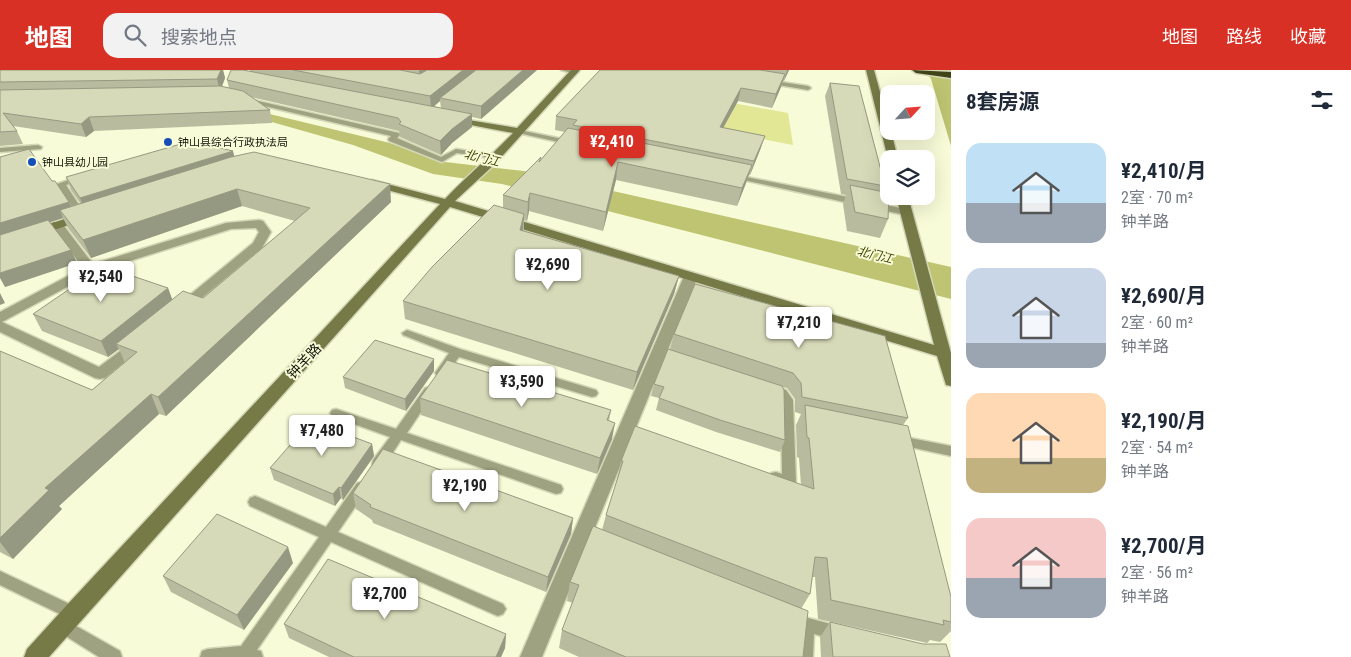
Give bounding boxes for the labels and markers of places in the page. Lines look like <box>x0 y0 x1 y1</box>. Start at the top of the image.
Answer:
pin: ¥2,410 <box>571 126 653 168</box>
marker: 钟山县综合行政执法局 <box>162 136 174 148</box>
place label: 钟山县综合行政执法局 <box>178 136 288 149</box>
marker: 钟山县幼儿园 <box>26 156 38 168</box>
place label: 钟山县幼儿园 <box>42 156 108 169</box>
pin: ¥2,690 <box>507 248 589 291</box>
pin: ¥2,540 <box>60 260 142 303</box>
pin: ¥7,210 <box>758 306 840 349</box>
pin: ¥3,590 <box>481 366 563 408</box>
pin: ¥7,480 <box>281 414 363 457</box>
pin: ¥2,190 <box>424 470 506 512</box>
pin: ¥2,700 <box>344 578 426 620</box>

